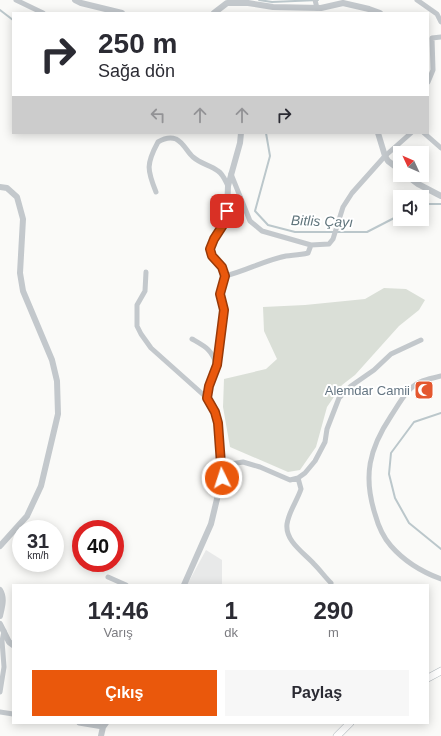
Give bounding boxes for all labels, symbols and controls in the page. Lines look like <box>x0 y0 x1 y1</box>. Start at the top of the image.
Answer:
icon: right <box>32 28 84 80</box>
text: 250 m <box>98 28 177 59</box>
text: Sağa dön <box>98 61 175 81</box>
icon: left <box>147 104 169 126</box>
icon: ahead <box>189 104 211 126</box>
icon: ahead <box>231 104 253 126</box>
icon: right <box>273 104 295 126</box>
north arrow <box>393 146 429 182</box>
map controls <box>393 146 429 226</box>
button: sound <box>393 190 429 226</box>
pin <box>210 194 244 228</box>
icon: arrive <box>216 200 238 222</box>
water label: Bitlis Çayı <box>291 212 353 230</box>
mosque icon: Alemdar Camii <box>413 379 435 401</box>
place label: Alemdar Camii <box>325 383 410 398</box>
position arrow <box>201 457 243 499</box>
speed limit sign: 40 <box>72 520 124 572</box>
text: 31 <box>27 530 49 552</box>
text: km/h <box>27 550 49 561</box>
text: 14:46 <box>87 597 149 624</box>
text: 1 <box>224 597 238 624</box>
text: 290 <box>313 597 354 624</box>
text: Varış <box>103 625 133 640</box>
text: dk <box>224 625 238 640</box>
text: m <box>328 625 339 640</box>
button: Çıkış <box>32 670 217 716</box>
button: Paylaş <box>225 670 409 716</box>

